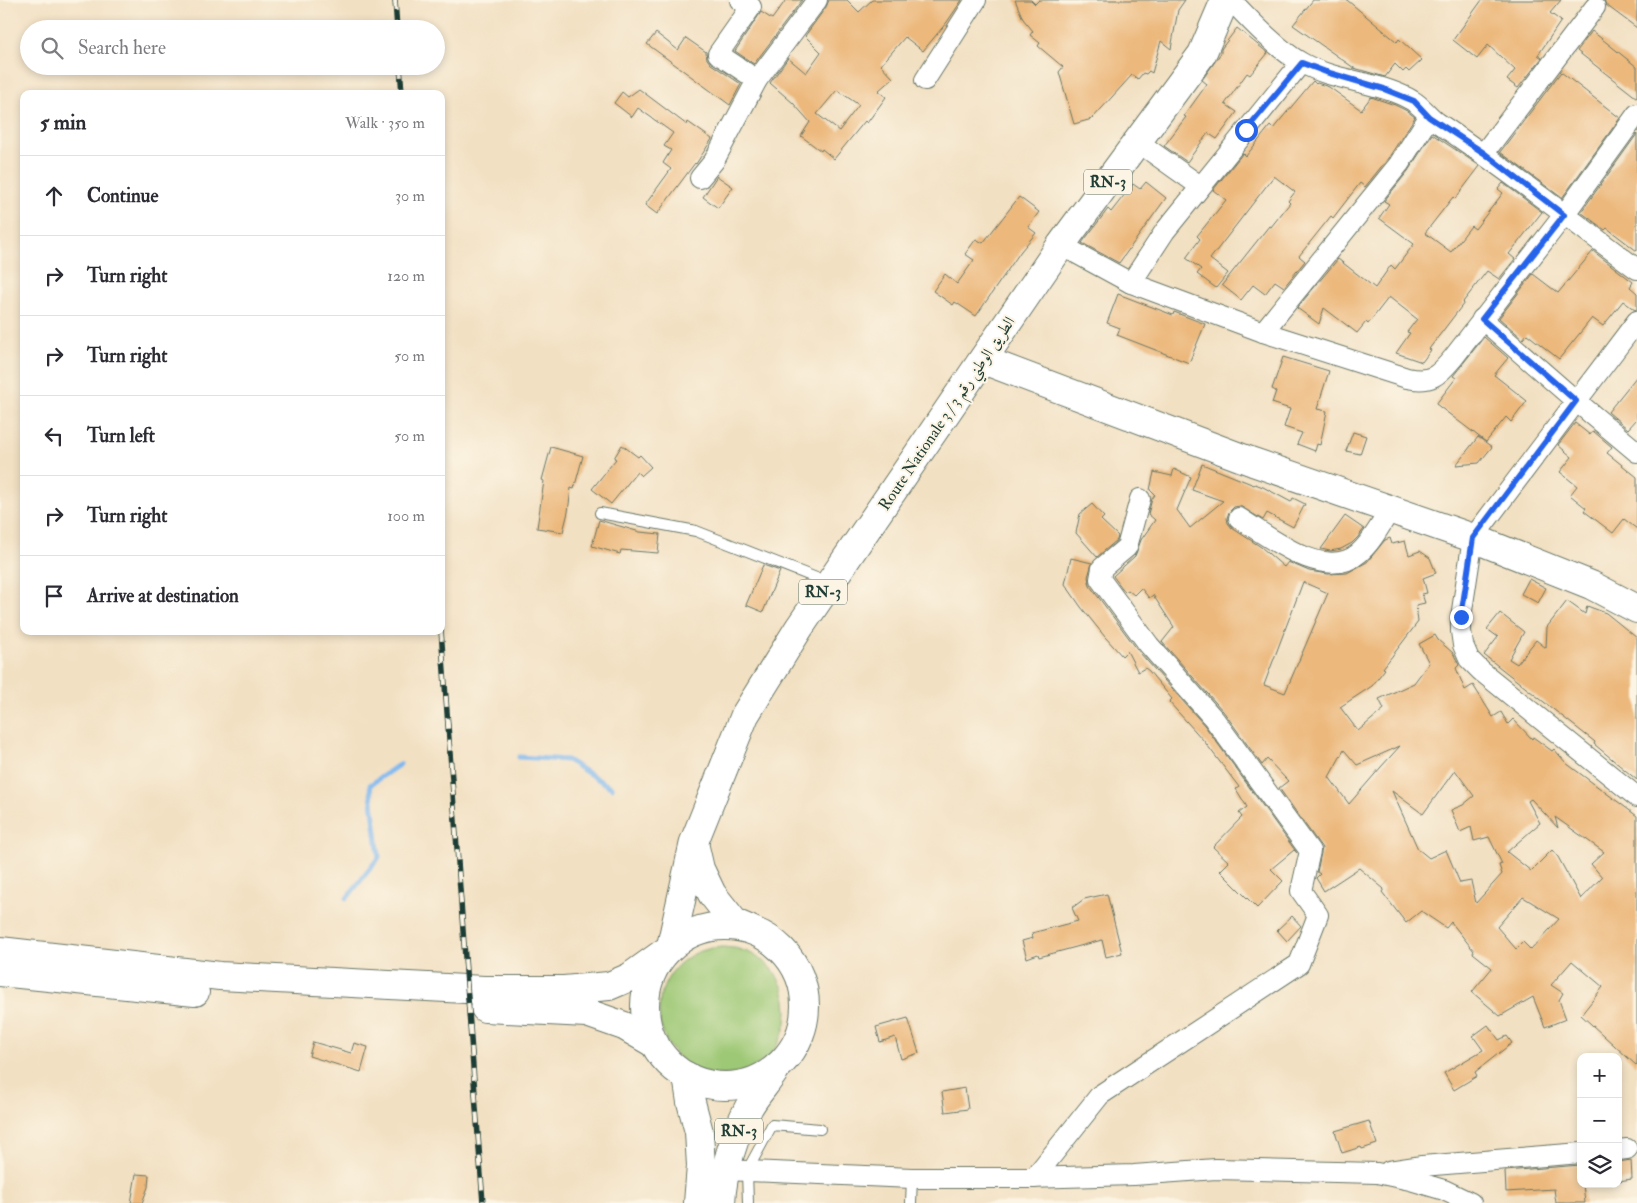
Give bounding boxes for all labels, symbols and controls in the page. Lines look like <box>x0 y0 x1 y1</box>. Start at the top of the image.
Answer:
search box <box>20 20 445 75</box>
icon: search <box>38 34 66 62</box>
text: Search here <box>78 36 166 60</box>
text: 5 min <box>40 109 86 136</box>
text: Walk · 350 m <box>345 113 425 133</box>
route start <box>1235 119 1258 142</box>
road number: RN-3 <box>1084 170 1132 194</box>
icon: ahead <box>40 182 68 210</box>
text: Continue <box>87 184 158 208</box>
text: 30 m <box>395 186 425 206</box>
icon: right <box>40 262 68 290</box>
text: Turn right <box>87 264 167 288</box>
text: 120 m <box>387 266 425 286</box>
street label: Route Nationale 3 / الطريق الوطني رقم 3 <box>874 313 1023 517</box>
icon: right <box>40 342 68 370</box>
text: Turn right <box>87 344 167 368</box>
text: 50 m <box>394 346 425 366</box>
icon: left <box>40 422 68 450</box>
text: Turn left <box>87 424 155 448</box>
text: 50 m <box>394 426 425 446</box>
icon: right <box>40 502 68 530</box>
text: Turn right <box>87 504 167 528</box>
text: 100 m <box>387 506 425 526</box>
road number: RN-3 <box>799 580 847 604</box>
icon: arrive <box>40 582 68 610</box>
text: Arrive at destination <box>87 584 239 608</box>
route end <box>1450 606 1473 629</box>
map controls <box>1577 1053 1622 1188</box>
button: + <box>1577 1053 1622 1098</box>
button: − <box>1577 1098 1622 1143</box>
road number: RN-3 <box>715 1118 763 1144</box>
button: layers <box>1577 1143 1622 1188</box>

